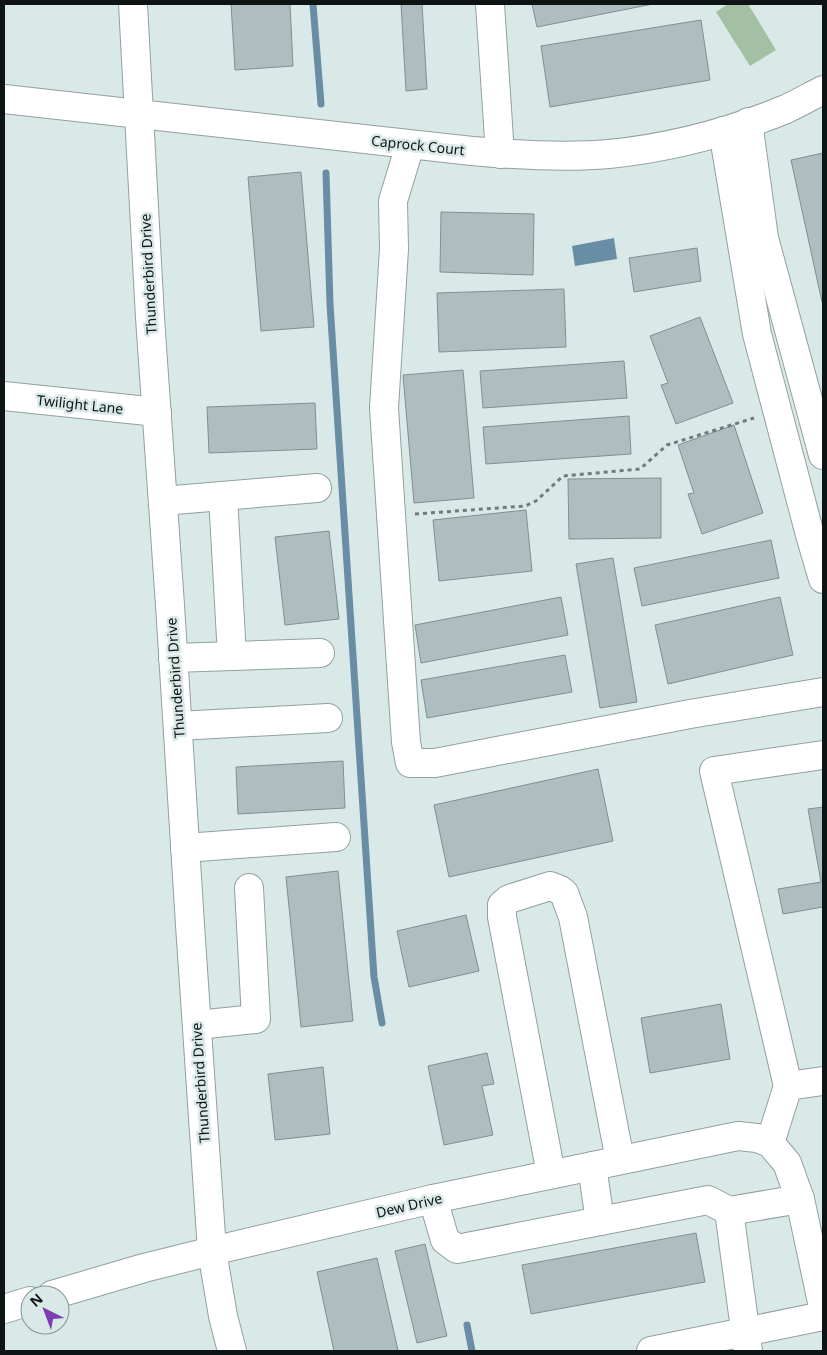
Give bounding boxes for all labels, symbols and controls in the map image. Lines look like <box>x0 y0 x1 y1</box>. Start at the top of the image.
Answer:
street label: Caprock Court <box>370 131 466 159</box>
street label: Thunderbird Drive <box>135 213 161 335</box>
street label: Twilight Lane <box>36 390 124 418</box>
street label: Thunderbird Drive <box>161 617 189 739</box>
street label: Thunderbird Drive <box>186 1022 214 1144</box>
street label: Dew Drive <box>374 1188 444 1222</box>
north arrow <box>20 1285 70 1335</box>
text: N <box>25 1289 47 1311</box>

